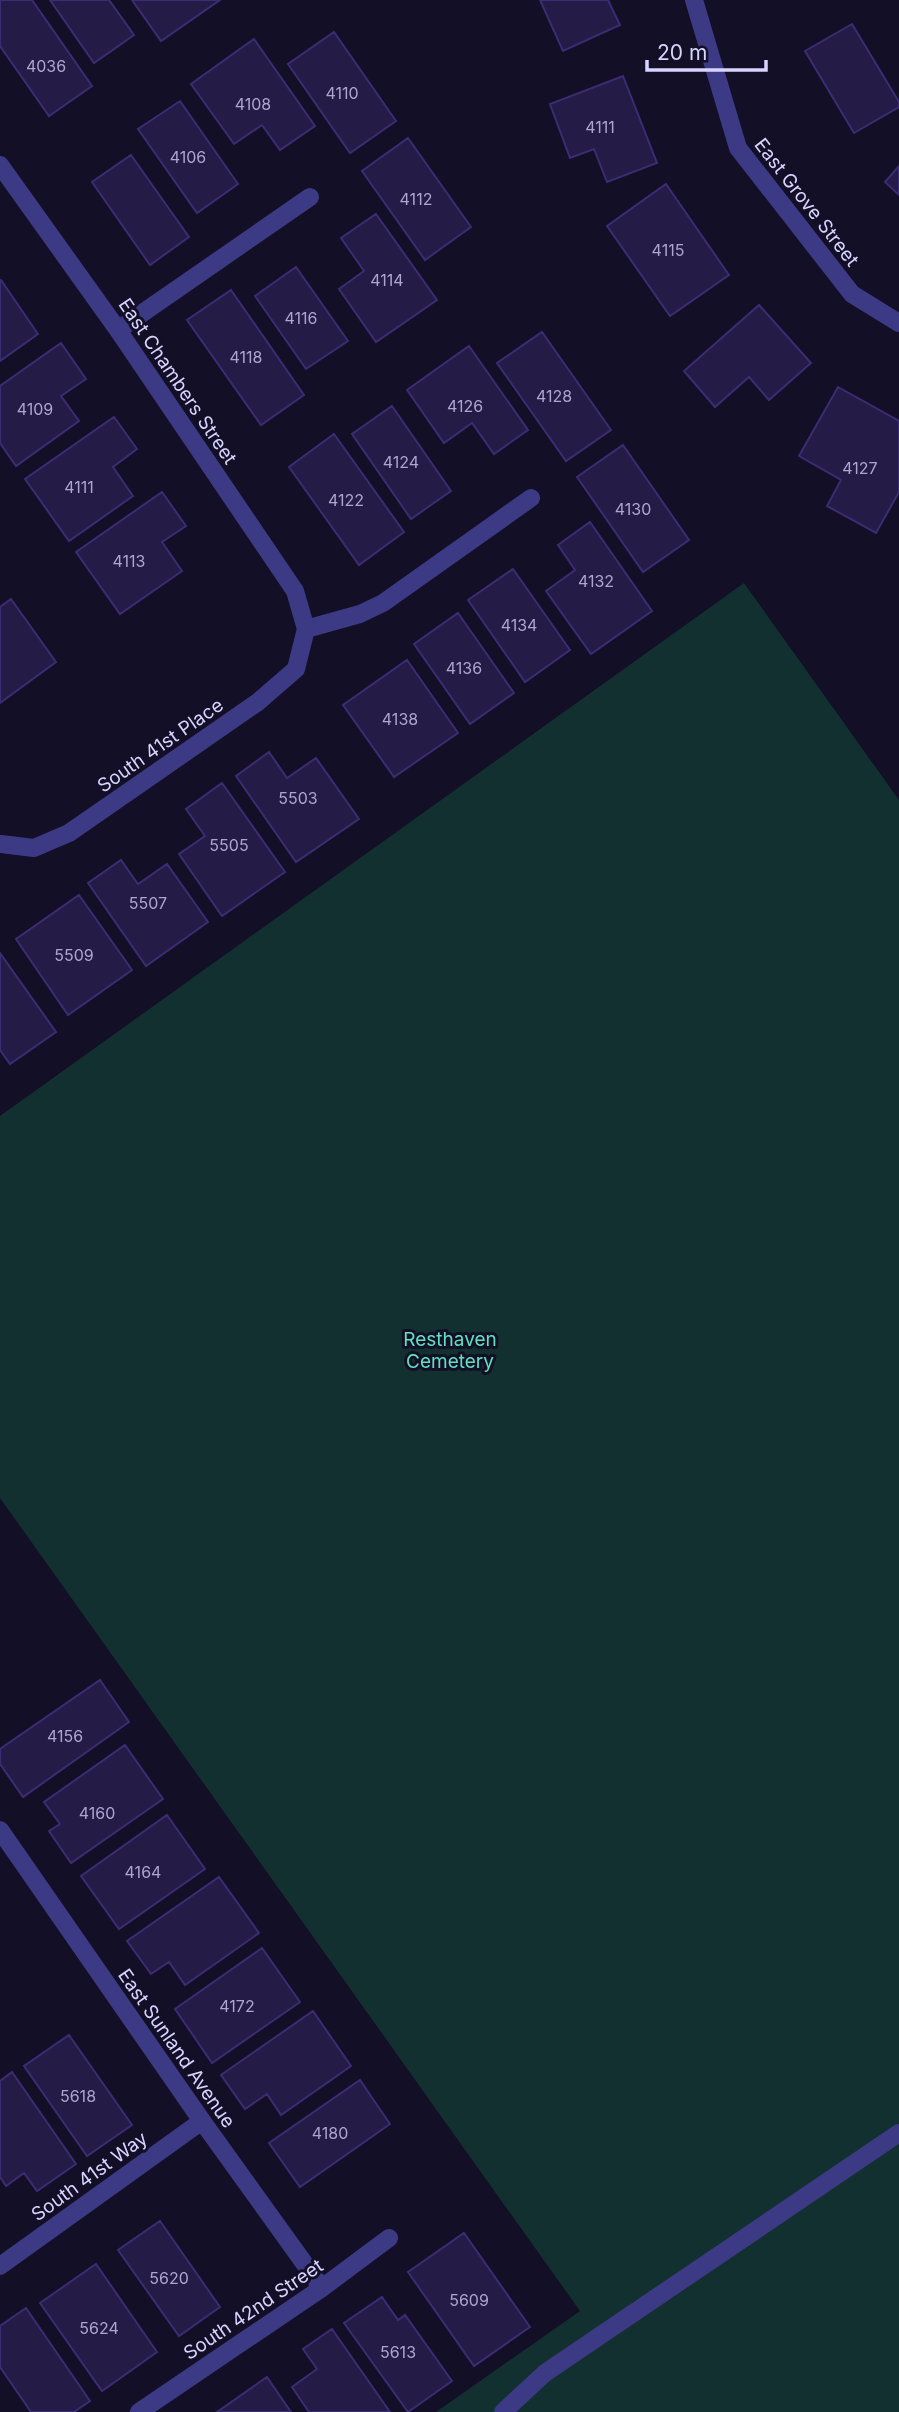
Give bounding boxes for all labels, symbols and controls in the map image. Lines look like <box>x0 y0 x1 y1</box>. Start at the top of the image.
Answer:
scale bar <box>647 28 766 72</box>
text: 20 m <box>657 40 707 65</box>
house number: 4036 <box>26 56 66 76</box>
house number: 4110 <box>325 83 359 103</box>
house number: 4108 <box>235 94 271 114</box>
house number: 4111 <box>585 117 615 137</box>
street label: East Grove Street <box>750 134 864 271</box>
house number: 4106 <box>170 147 206 167</box>
house number: 4112 <box>400 189 432 209</box>
house number: 4115 <box>652 240 684 260</box>
house number: 4114 <box>370 270 404 290</box>
street label: East Chambers Street <box>114 294 242 469</box>
house number: 4116 <box>285 308 317 328</box>
house number: 4118 <box>230 347 262 367</box>
house number: 4128 <box>536 386 572 406</box>
house number: 4126 <box>447 396 483 416</box>
house number: 4109 <box>17 399 53 419</box>
house number: 4124 <box>383 452 419 472</box>
house number: 4127 <box>842 458 878 478</box>
house number: 4111 <box>64 477 94 497</box>
house number: 4122 <box>328 490 364 510</box>
house number: 4130 <box>615 499 651 519</box>
house number: 4113 <box>113 551 145 571</box>
house number: 4132 <box>578 571 614 591</box>
house number: 4134 <box>501 615 537 635</box>
house number: 4136 <box>446 658 482 678</box>
street label: South 41st Place <box>93 693 228 797</box>
house number: 4138 <box>382 709 418 729</box>
house number: 5503 <box>278 788 318 808</box>
house number: 5505 <box>209 835 249 855</box>
house number: 5507 <box>129 893 167 913</box>
house number: 5509 <box>54 945 94 965</box>
park label: Resthaven Cemetery <box>403 1328 497 1373</box>
house number: 4156 <box>47 1726 83 1746</box>
house number: 4160 <box>79 1803 115 1823</box>
house number: 4164 <box>125 1862 161 1882</box>
street label: East Sunland Avenue <box>113 1964 240 2132</box>
house number: 4172 <box>219 1996 255 2016</box>
house number: 5618 <box>60 2086 96 2106</box>
house number: 4180 <box>312 2123 348 2143</box>
street label: South 41st Way <box>27 2126 152 2226</box>
street label: South 42nd Street <box>179 2254 327 2365</box>
house number: 5620 <box>149 2268 189 2288</box>
house number: 5609 <box>449 2290 489 2310</box>
house number: 5624 <box>79 2318 119 2338</box>
house number: 5613 <box>380 2342 416 2362</box>

